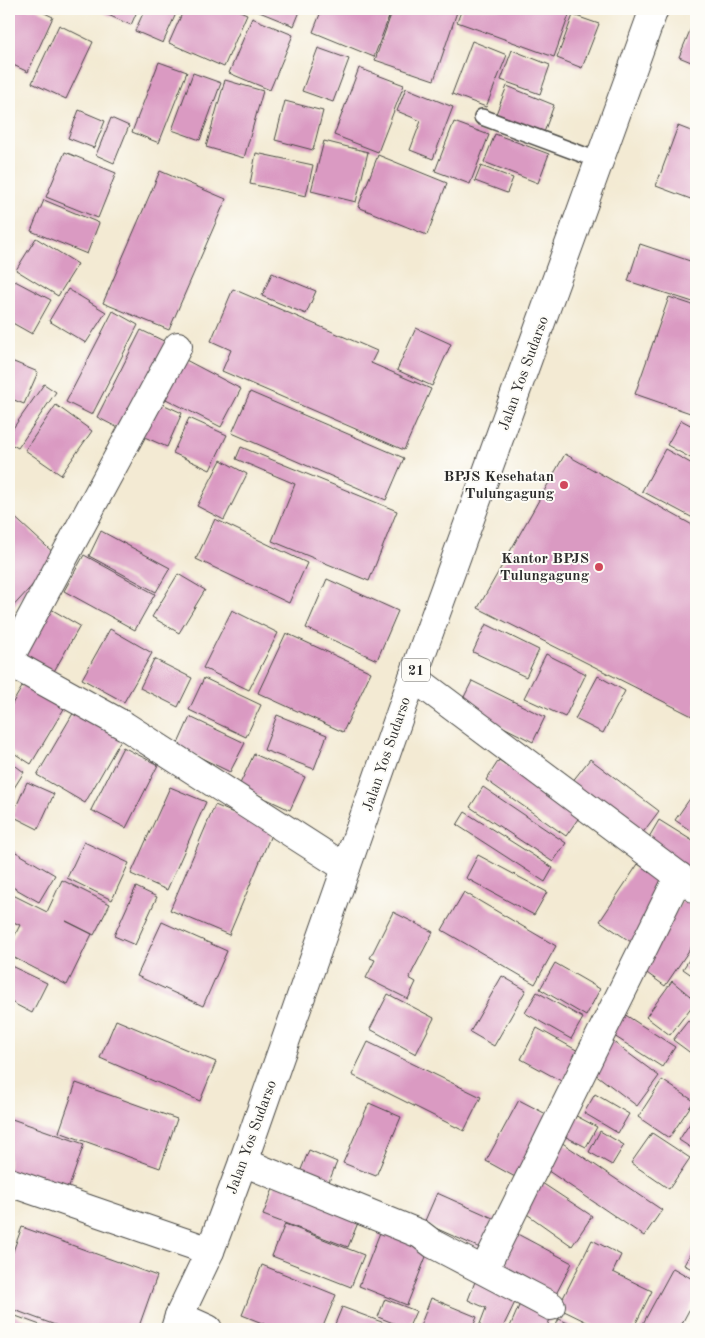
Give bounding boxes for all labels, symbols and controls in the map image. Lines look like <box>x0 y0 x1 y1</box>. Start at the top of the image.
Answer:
street label: Jalan Yos Sudarso <box>497 315 552 432</box>
place label: BPJS Kesehatan Tulungagung <box>444 470 555 502</box>
marker: BPJS Kesehatan Tulungagung <box>558 479 570 491</box>
place label: Kantor BPJS Tulungagung <box>500 552 590 584</box>
marker: Kantor BPJS Tulungagung <box>593 561 605 573</box>
road number: 21 <box>402 658 430 682</box>
street label: Jalan Yos Sudarso <box>361 695 414 814</box>
street label: Jalan Yos Sudarso <box>225 1079 280 1196</box>

